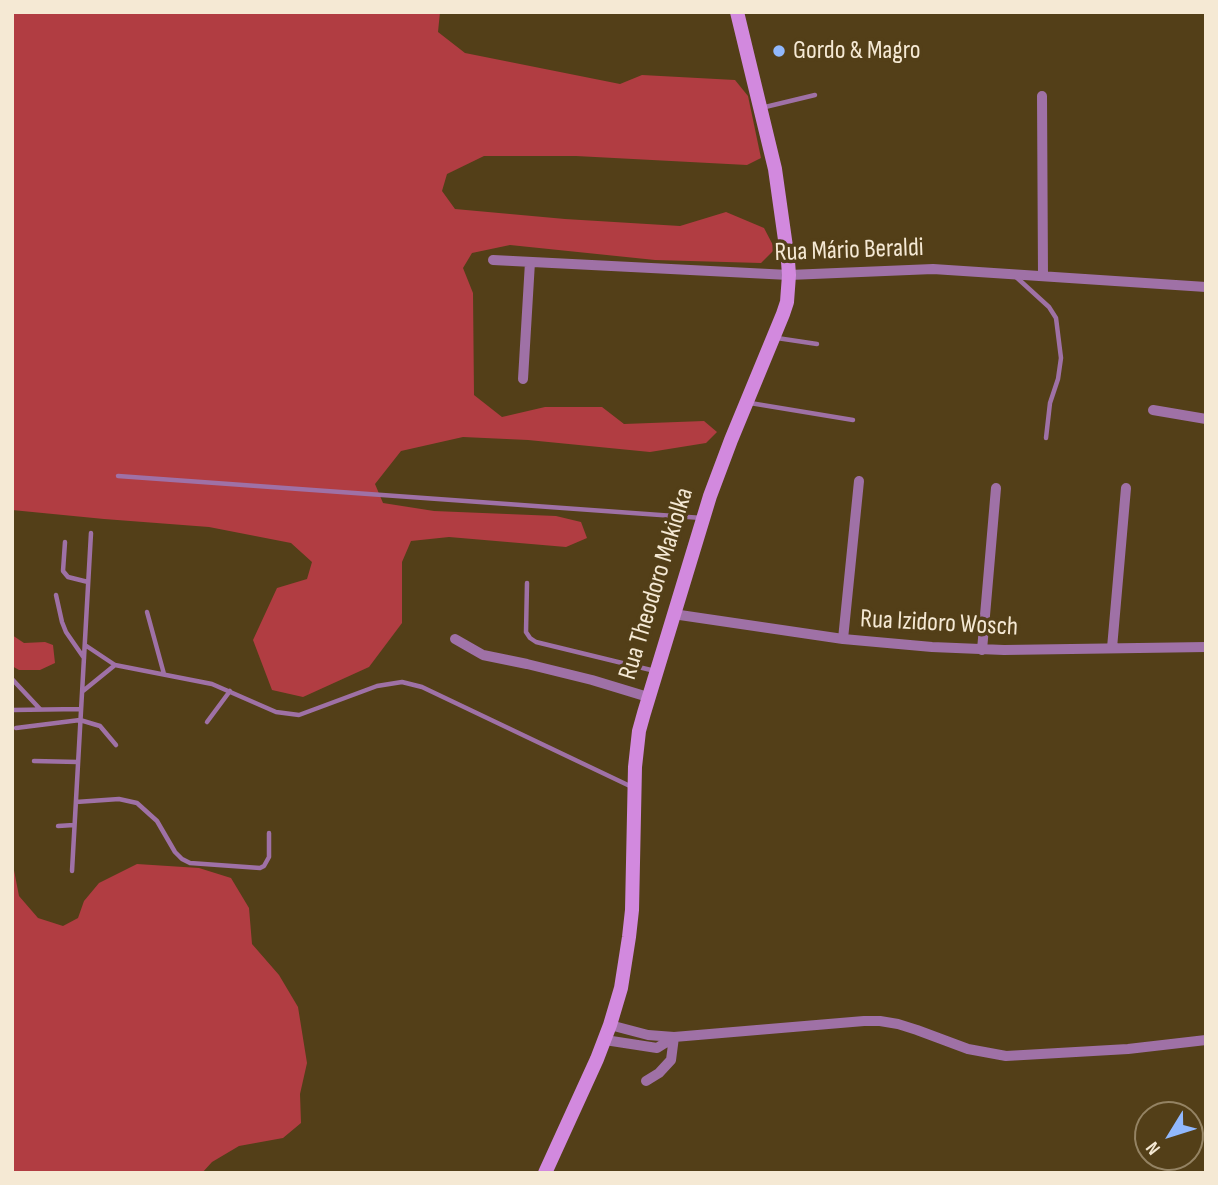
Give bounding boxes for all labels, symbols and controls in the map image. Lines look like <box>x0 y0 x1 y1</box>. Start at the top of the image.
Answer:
place label: Gordo & Magro <box>793 35 921 67</box>
marker: Gordo & Magro <box>771 43 787 59</box>
street label: Rua Mário Beraldi <box>774 233 924 269</box>
street label: Rua Theodoro Makiolka <box>613 484 701 684</box>
street label: Rua Izidoro Wosch <box>859 604 1019 644</box>
north arrow <box>1134 1101 1204 1171</box>
text: N <box>1141 1137 1166 1159</box>

